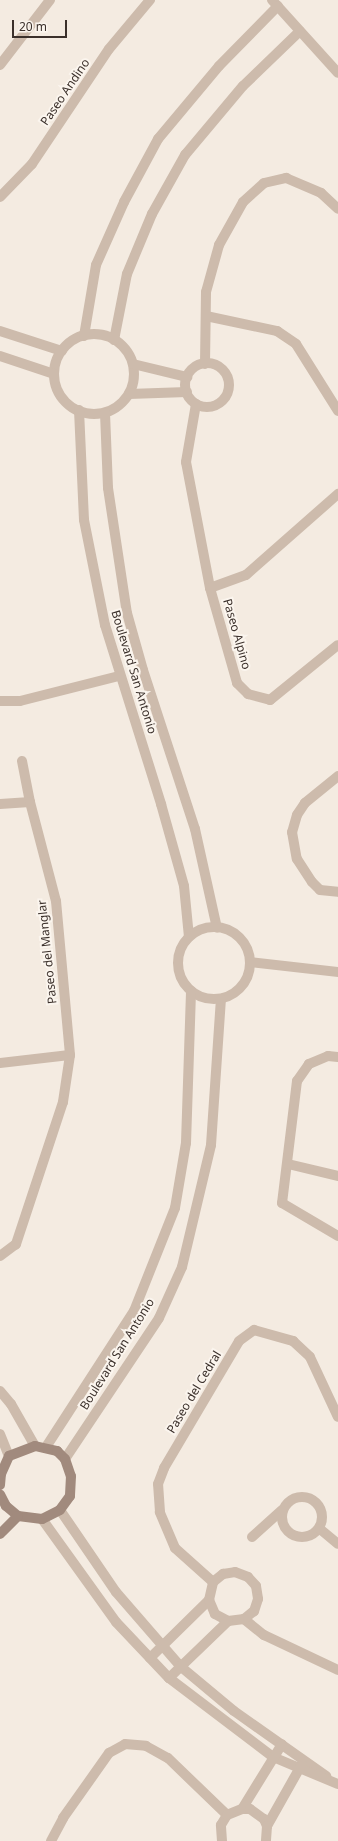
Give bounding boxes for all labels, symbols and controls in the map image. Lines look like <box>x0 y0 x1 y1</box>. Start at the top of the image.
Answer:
scale bar <box>14 12 69 38</box>
text: 20 m <box>19 18 47 35</box>
street label: Paseo Andino <box>37 56 93 128</box>
street label: Paseo Alpino <box>220 597 254 671</box>
street label: Boulevard San Antonio <box>108 608 160 736</box>
street label: Paseo del Manglar <box>34 899 60 1005</box>
street label: Boulevard San Antonio <box>77 1296 157 1412</box>
street label: Paseo del Cedral <box>164 1348 224 1436</box>

